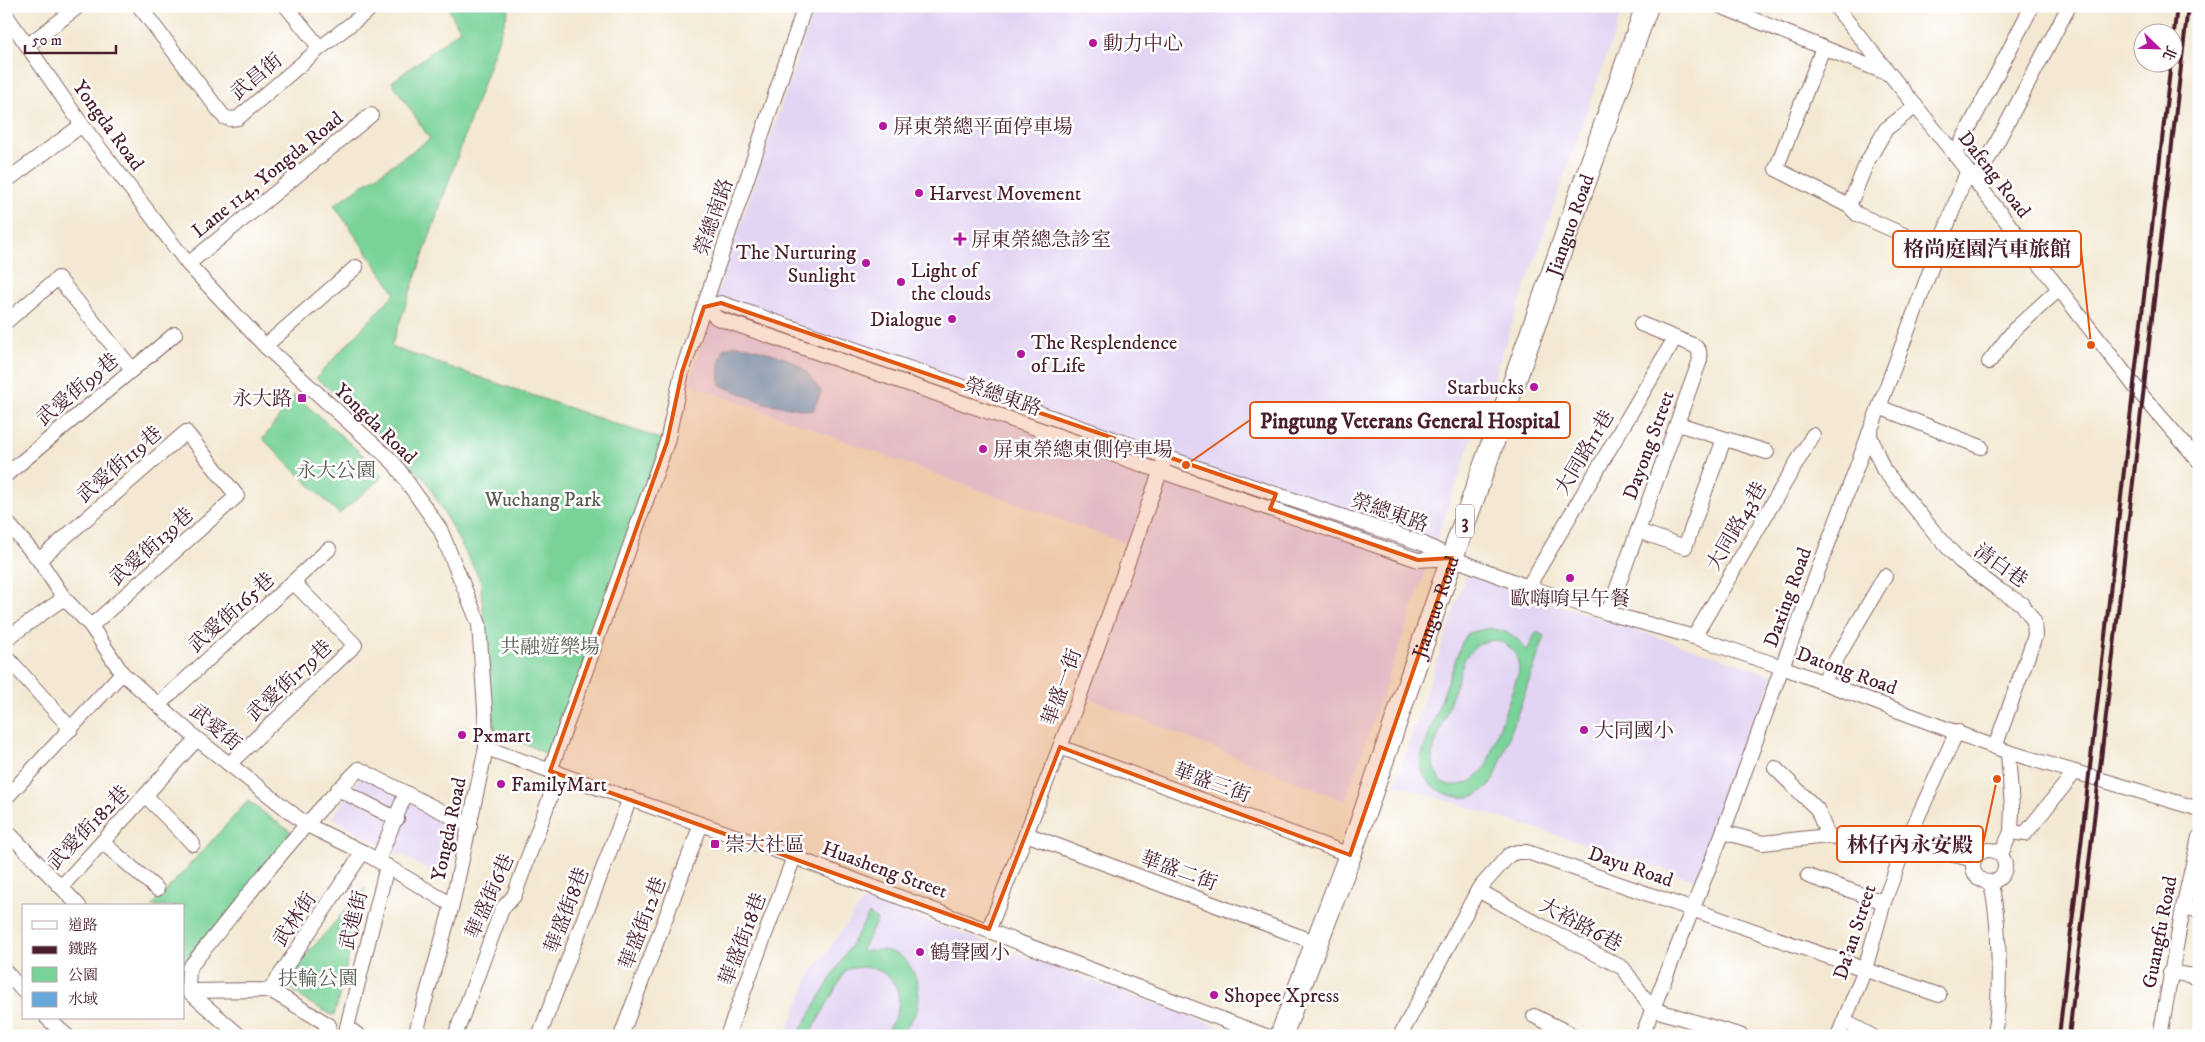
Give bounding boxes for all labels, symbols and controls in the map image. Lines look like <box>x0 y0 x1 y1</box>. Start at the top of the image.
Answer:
scale bar <box>25 22 116 54</box>
north arrow <box>2132 22 2182 72</box>
text: 50 m <box>32 31 62 50</box>
place label: 動力中心 <box>1103 32 1183 57</box>
marker: 動力中心 <box>1087 37 1099 49</box>
text: 北 <box>2158 43 2180 63</box>
street label: 武昌街 <box>226 48 288 106</box>
street label: Yongda Road <box>67 76 149 176</box>
street label: Lane 114, Yongda Road <box>187 106 349 244</box>
place label: 屏東榮總平面停車場 <box>893 115 1073 140</box>
marker: 屏東榮總平面停車場 <box>877 120 889 132</box>
street label: Dafeng Road <box>1952 126 2036 224</box>
street label: Jianguo Road <box>1541 171 1601 282</box>
street label: 榮總南路 <box>690 176 739 259</box>
place label: Harvest Movement <box>929 182 1081 207</box>
marker: Harvest Movement <box>913 187 925 199</box>
place label: 屏東榮總急診室 <box>971 228 1111 253</box>
callout: 格尚庭園汽車旅館 <box>1893 231 2081 267</box>
marker: 屏東榮總急診室 <box>953 232 967 246</box>
text: 格尚庭園汽車旅館 <box>1903 237 2071 263</box>
place label: The Nurturing Sunlight <box>736 241 856 289</box>
marker: The Nurturing Sunlight <box>860 257 872 269</box>
place label: Light of the clouds <box>911 259 991 307</box>
marker: Light of the clouds <box>895 276 907 288</box>
place label: Dialogue <box>870 308 942 333</box>
marker: Dialogue <box>946 313 958 325</box>
place label: The Resplendence of Life <box>1031 331 1177 379</box>
street label: 武愛街99巷 <box>32 348 124 432</box>
marker: The Resplendence of Life <box>1015 348 1027 360</box>
street label: 榮總東路 <box>961 373 1044 422</box>
place label: Starbucks <box>1447 376 1524 401</box>
street label: Yongda Road <box>328 378 422 470</box>
marker: Starbucks <box>1528 381 1540 393</box>
place label: 永大路 <box>232 387 292 412</box>
street label: Dayong Street <box>1618 388 1681 503</box>
marker: 永大路 <box>296 392 308 404</box>
callout: Pingtung Veterans General Hospital <box>1250 402 1570 438</box>
street label: 大同路11巷 <box>1550 406 1620 500</box>
text: Pingtung Veterans General Hospital <box>1260 409 1561 435</box>
street label: 武愛街119巷 <box>72 421 168 509</box>
place label: 屏東榮總東側停車場 <box>993 438 1173 463</box>
marker: 屏東榮總東側停車場 <box>977 443 989 455</box>
park label: 永大公園 <box>296 459 376 484</box>
street label: 大同路43巷 <box>1702 478 1773 576</box>
park label: Wuchang Park <box>484 488 601 513</box>
street label: 榮總東路 <box>1348 489 1431 538</box>
street label: 武愛街139巷 <box>105 503 199 591</box>
road number: 3 <box>1456 504 1474 538</box>
street label: 清白巷 <box>1968 539 2032 594</box>
street label: Daxing Road <box>1759 544 1818 651</box>
street label: Jianguo Road <box>1407 553 1466 664</box>
street label: 武愛街165巷 <box>184 568 280 658</box>
marker: 歐嗨唷早午餐 <box>1564 572 1576 584</box>
place label: 歐嗨唷早午餐 <box>1510 587 1630 612</box>
street label: 武愛街179巷 <box>242 635 338 727</box>
park label: 共融遊樂場 <box>500 635 600 660</box>
street label: Datong Road <box>1793 642 1900 701</box>
street label: 華盛一街 <box>1037 646 1088 729</box>
street label: 武愛街 <box>184 699 246 757</box>
place label: 大同國小 <box>1594 719 1674 744</box>
place label: Pxmart <box>472 724 531 749</box>
marker: 大同國小 <box>1578 724 1590 736</box>
marker: Pxmart <box>456 729 468 741</box>
street label: 華盛三街 <box>1170 758 1253 809</box>
place label: FamilyMart <box>511 773 607 798</box>
street label: Yongda Road <box>426 775 473 883</box>
marker: FamilyMart <box>495 778 507 790</box>
street label: 武愛街182巷 <box>43 781 135 875</box>
callout: 林仔內永安殿 <box>1837 826 1983 862</box>
place label: 崇大社區 <box>725 833 805 858</box>
text: 林仔內永安殿 <box>1847 833 1973 859</box>
street label: Huasheng Street <box>818 836 951 905</box>
marker: 崇大社區 <box>709 838 721 850</box>
street label: Dayu Road <box>1585 841 1676 894</box>
street label: 華盛二街 <box>1137 846 1220 897</box>
street label: 華盛街6巷 <box>461 850 520 943</box>
street label: 華盛街8巷 <box>540 864 595 957</box>
street label: 華盛街12巷 <box>614 874 672 973</box>
street label: Guangfu Road <box>2137 874 2184 991</box>
street label: Da'an Street <box>1828 882 1883 983</box>
street label: 武林街 <box>268 888 322 952</box>
street label: 武進街 <box>335 888 374 952</box>
street label: 華盛街18巷 <box>714 890 773 989</box>
street label: 大裕路6巷 <box>1535 893 1626 958</box>
legend <box>22 904 185 1020</box>
text: 道路 <box>68 916 98 935</box>
text: 鐵路 <box>68 940 98 959</box>
place label: 鶴聲國小 <box>930 941 1010 966</box>
marker: 鶴聲國小 <box>914 946 926 958</box>
text: 公園 <box>68 966 98 985</box>
park label: 扶輪公園 <box>278 967 358 992</box>
place label: Shopee Xpress <box>1224 984 1339 1009</box>
marker: Shopee Xpress <box>1208 989 1220 1001</box>
text: 水域 <box>68 990 98 1009</box>

